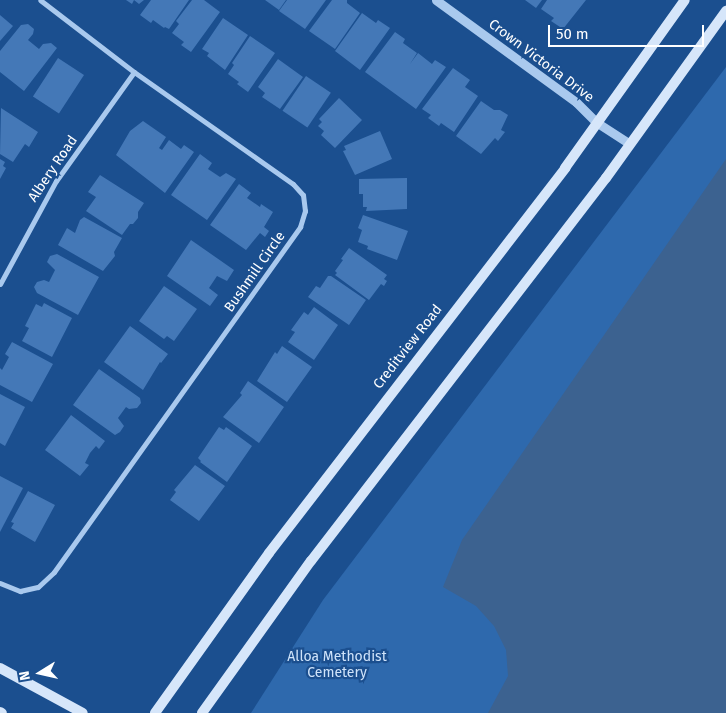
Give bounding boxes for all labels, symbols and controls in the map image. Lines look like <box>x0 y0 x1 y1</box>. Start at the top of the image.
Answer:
scale bar <box>551 15 707 47</box>
street label: Crown Victoria Drive <box>485 16 597 106</box>
text: 50 m <box>556 25 589 43</box>
street label: Albery Road <box>25 133 81 205</box>
street label: Bushmill Circle <box>221 229 289 315</box>
street label: Creditview Road <box>370 302 446 392</box>
north arrow <box>15 648 65 698</box>
park label: Alloa Methodist Cemetery <box>287 649 387 682</box>
text: N <box>16 670 34 682</box>

